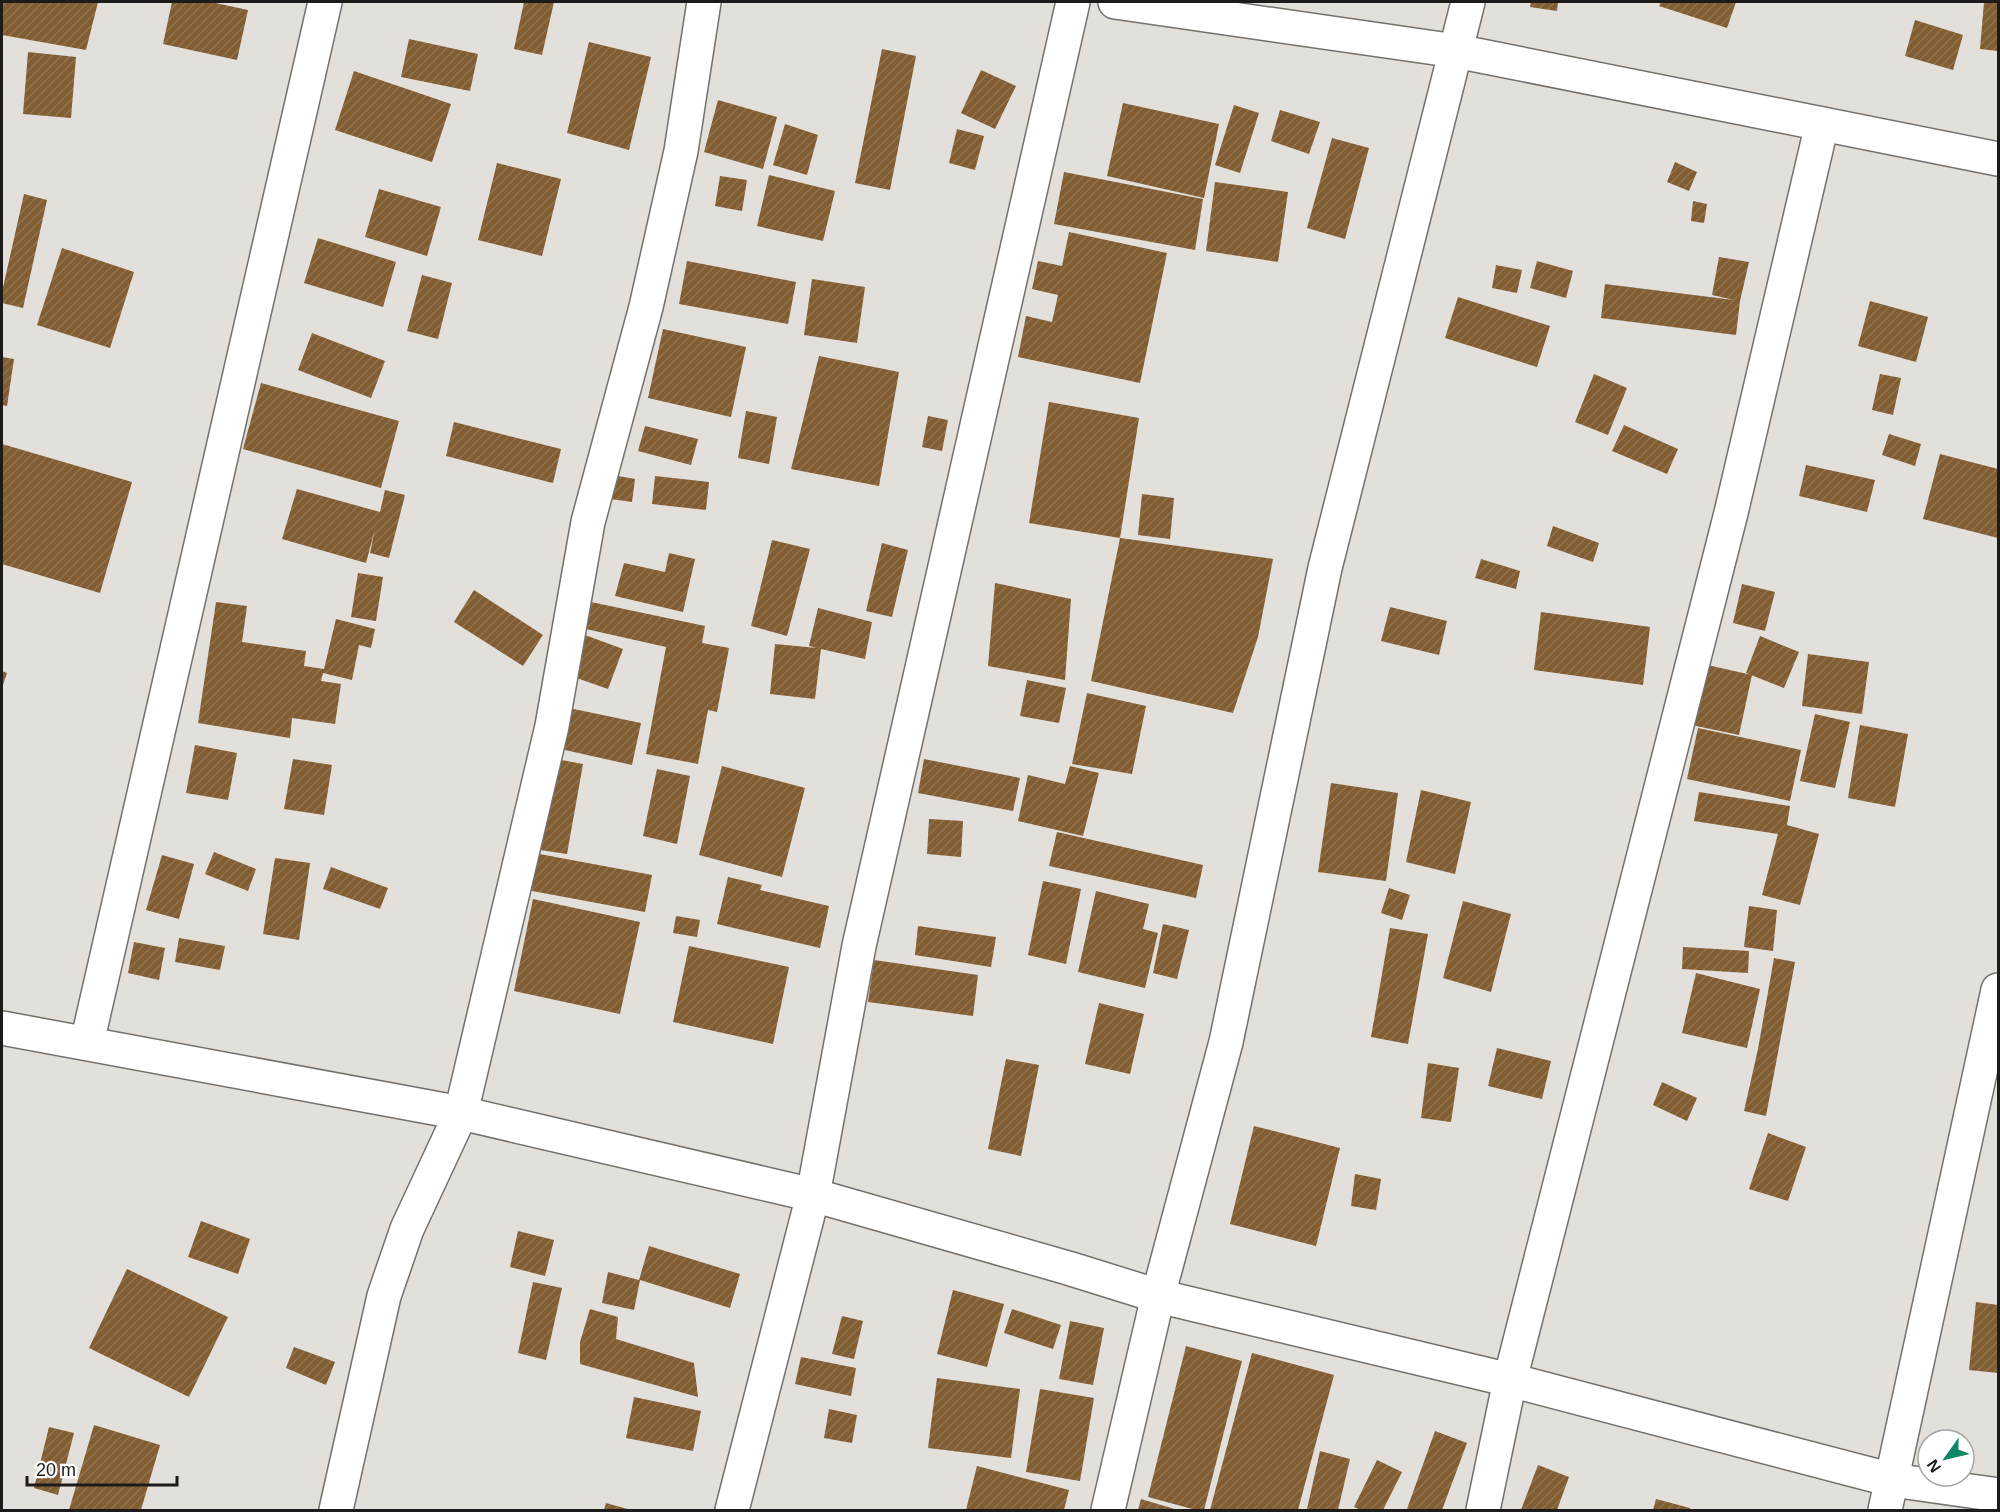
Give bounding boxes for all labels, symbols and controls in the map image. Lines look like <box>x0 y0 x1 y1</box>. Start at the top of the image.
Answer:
north arrow <box>1916 1428 1976 1488</box>
scale bar <box>27 1449 177 1487</box>
text: N <box>1924 1457 1944 1476</box>
text: 20 m <box>36 1460 76 1480</box>

